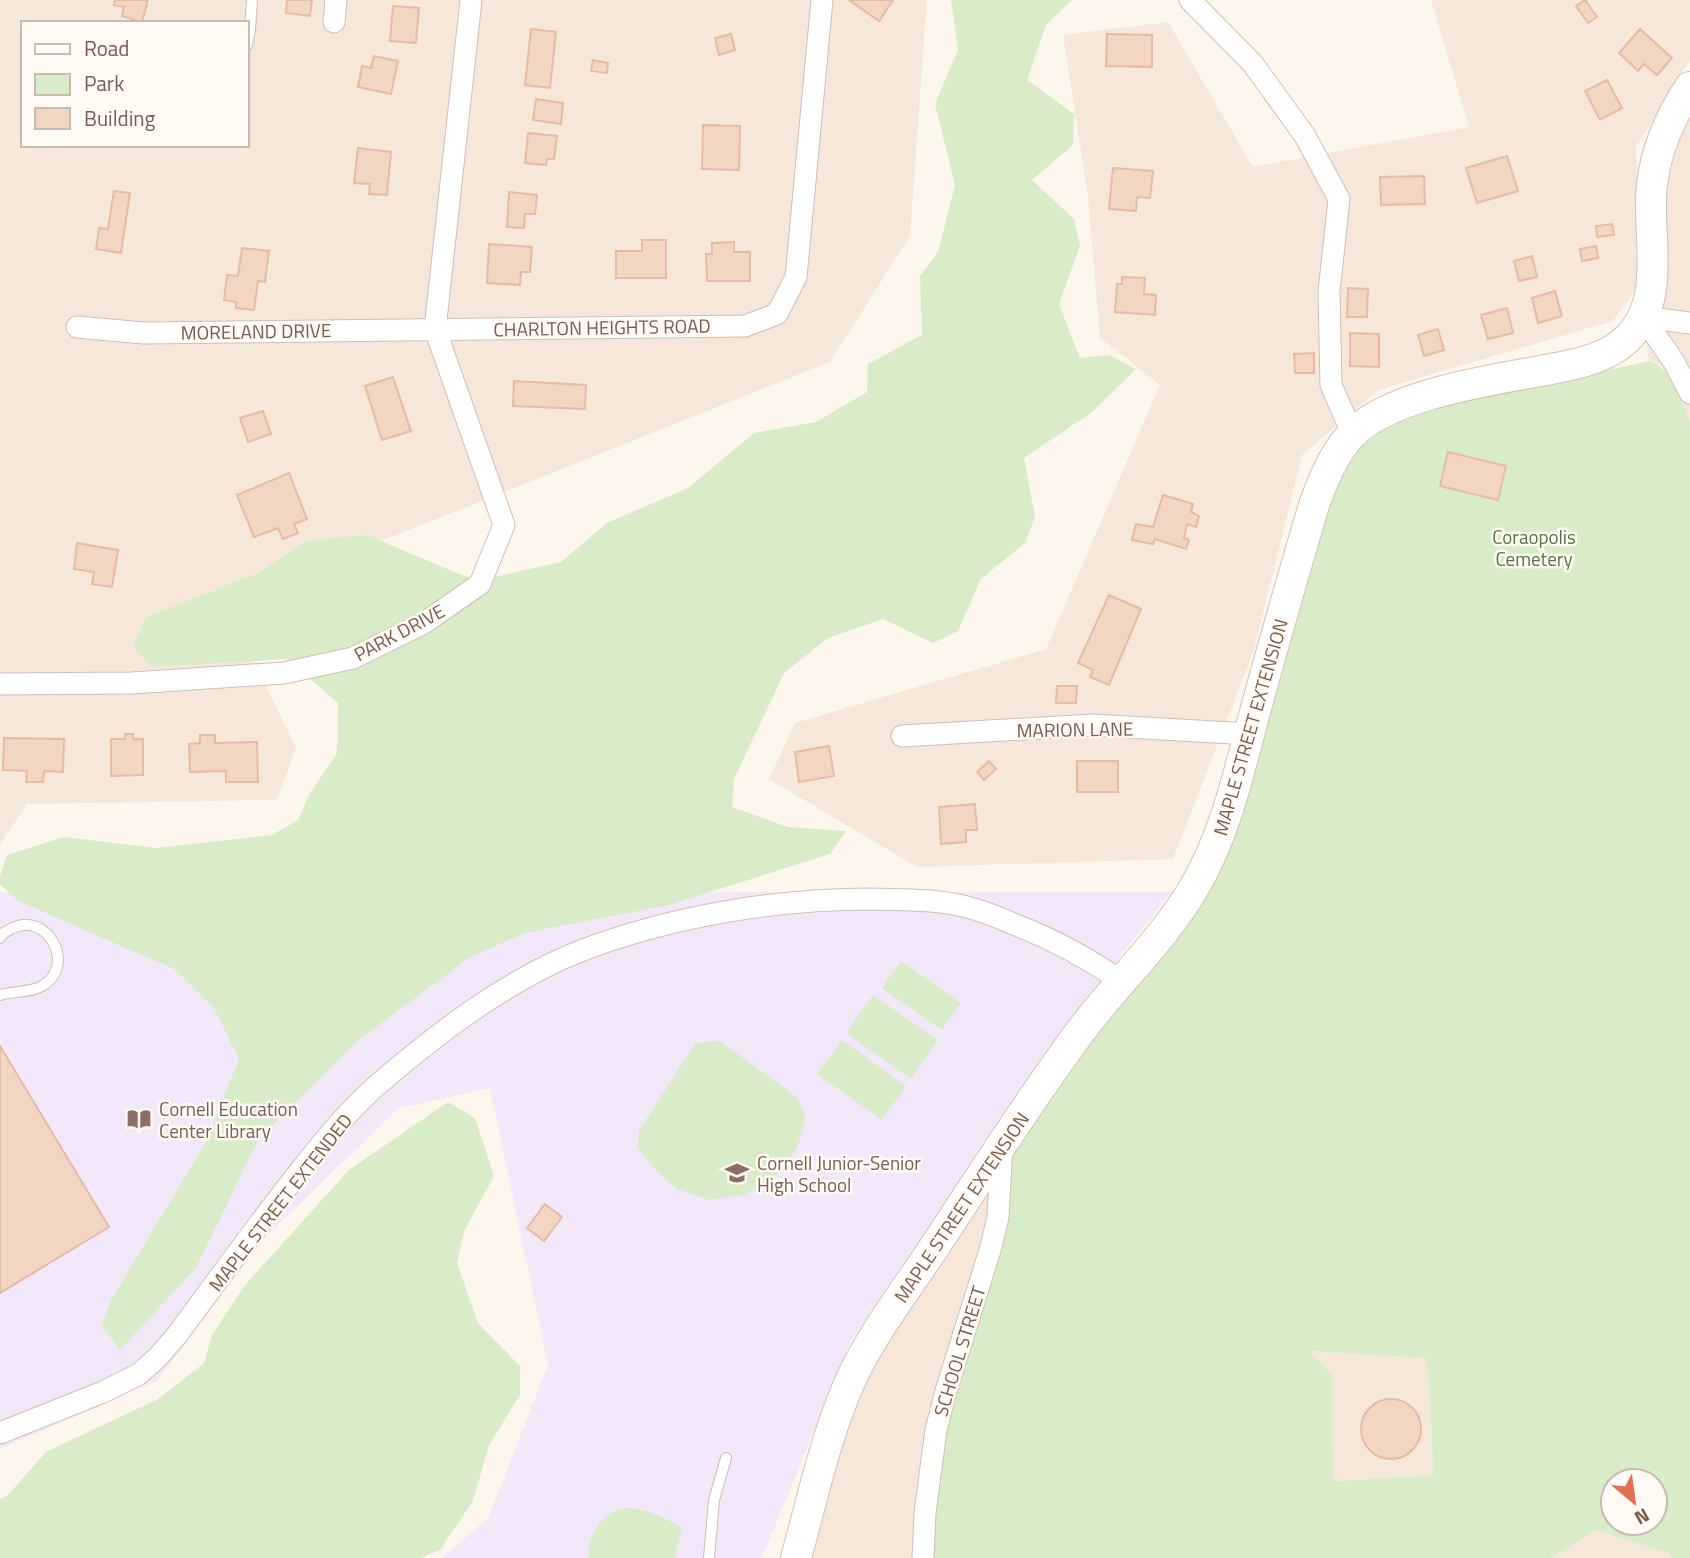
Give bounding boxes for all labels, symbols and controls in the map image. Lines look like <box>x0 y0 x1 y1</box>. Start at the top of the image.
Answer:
legend <box>21 21 248 147</box>
text: Road <box>84 32 129 64</box>
text: Park <box>84 67 124 99</box>
text: Building <box>84 102 156 134</box>
street label: CHARLTON HEIGHTS ROAD <box>493 311 711 343</box>
street label: MORELAND DRIVE <box>180 315 332 347</box>
park label: Coraopolis Cemetery <box>1492 522 1576 573</box>
street label: PARK DRIVE <box>349 596 449 668</box>
street label: MAPLE STREET EXTENSION <box>1205 615 1295 839</box>
street label: MARION LANE <box>1016 713 1134 745</box>
place label: Cornell Education Center Library <box>159 1094 298 1145</box>
library icon: Cornell Education Center Library <box>125 1105 153 1133</box>
street label: MAPLE STREET EXTENSION <box>886 1106 1036 1308</box>
street label: MAPLE STREET EXTENDED <box>201 1107 359 1297</box>
place label: Cornell Junior-Senior High School <box>757 1148 921 1199</box>
school or university icon: Cornell Junior-Senior High School <box>723 1159 751 1187</box>
street label: SCHOOL STREET <box>925 1282 993 1420</box>
north arrow <box>1599 1467 1669 1537</box>
text: N <box>1630 1501 1655 1533</box>

